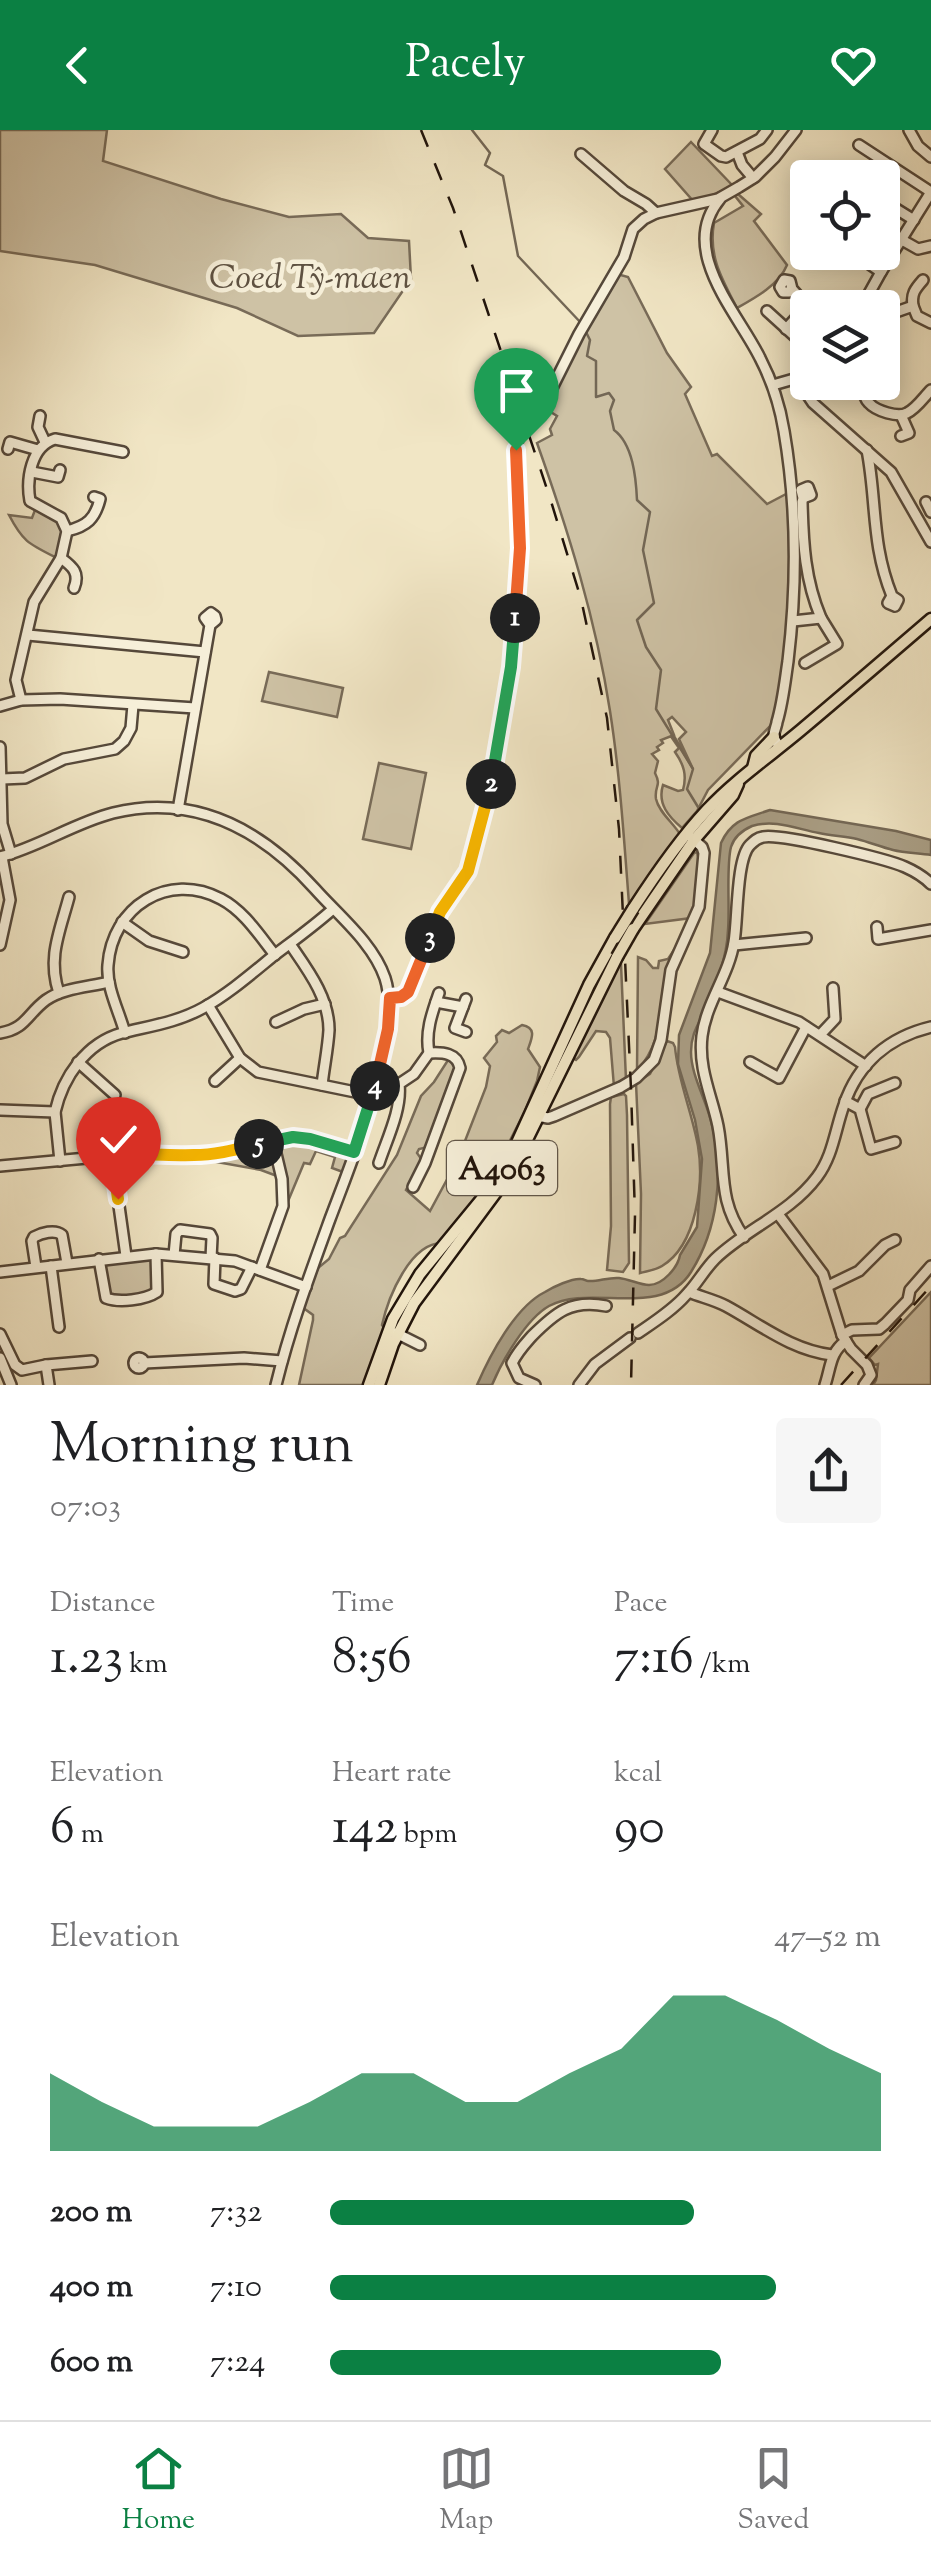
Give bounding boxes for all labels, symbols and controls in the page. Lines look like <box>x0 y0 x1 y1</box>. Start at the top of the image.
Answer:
text: Pacely <box>405 33 526 98</box>
icon: back <box>50 38 105 93</box>
icon: heart <box>826 38 881 93</box>
map controls <box>790 160 900 400</box>
button: locate <box>790 160 900 270</box>
park label: Coed Tŷ-maen <box>209 254 411 305</box>
button: layers <box>790 290 900 400</box>
pin <box>474 348 559 451</box>
icon: arrive <box>489 363 544 418</box>
pin: 1 <box>490 593 540 643</box>
text: 1 <box>510 598 520 638</box>
pin: 2 <box>466 759 516 809</box>
text: 2 <box>484 764 498 804</box>
pin: 3 <box>405 913 455 963</box>
text: 3 <box>424 918 436 958</box>
pin: 4 <box>350 1061 400 1111</box>
text: 4 <box>368 1066 382 1106</box>
pin <box>76 1097 161 1200</box>
icon: check <box>91 1112 146 1167</box>
pin: 5 <box>234 1119 284 1169</box>
text: 5 <box>254 1124 264 1164</box>
road number: A4063 <box>447 1141 557 1195</box>
text: Morning run <box>50 1408 354 1487</box>
button: share <box>776 1418 881 1523</box>
text: 07:03 <box>50 1485 121 1531</box>
text: Distance <box>50 1584 156 1624</box>
text: Time <box>332 1584 394 1624</box>
text: Pace <box>614 1584 668 1624</box>
text: 1.23 <box>50 1624 123 1696</box>
text: 8:56 <box>332 1624 412 1696</box>
text: 7:16 <box>614 1624 694 1696</box>
text: km <box>123 1645 168 1685</box>
text: /km <box>694 1645 751 1685</box>
text: Elevation <box>50 1754 164 1794</box>
text: Heart rate <box>332 1754 452 1794</box>
text: kcal <box>614 1754 662 1794</box>
text: 6 <box>50 1794 75 1866</box>
text: 142 <box>332 1794 398 1866</box>
text: 90 <box>614 1794 665 1866</box>
text: m <box>75 1815 104 1855</box>
text: bpm <box>398 1815 457 1855</box>
text: Elevation <box>50 1915 180 1961</box>
text: 47–52 m <box>774 1915 881 1961</box>
text: 200 m <box>50 2190 132 2236</box>
text: 7:32 <box>210 2190 262 2236</box>
text: 400 m <box>50 2265 133 2311</box>
text: 7:10 <box>210 2265 262 2311</box>
text: 600 m <box>50 2340 133 2386</box>
text: 7:24 <box>210 2340 265 2386</box>
tab: Home <box>122 2441 195 2541</box>
tab: Map <box>439 2441 494 2541</box>
tab: Saved <box>737 2441 809 2541</box>

